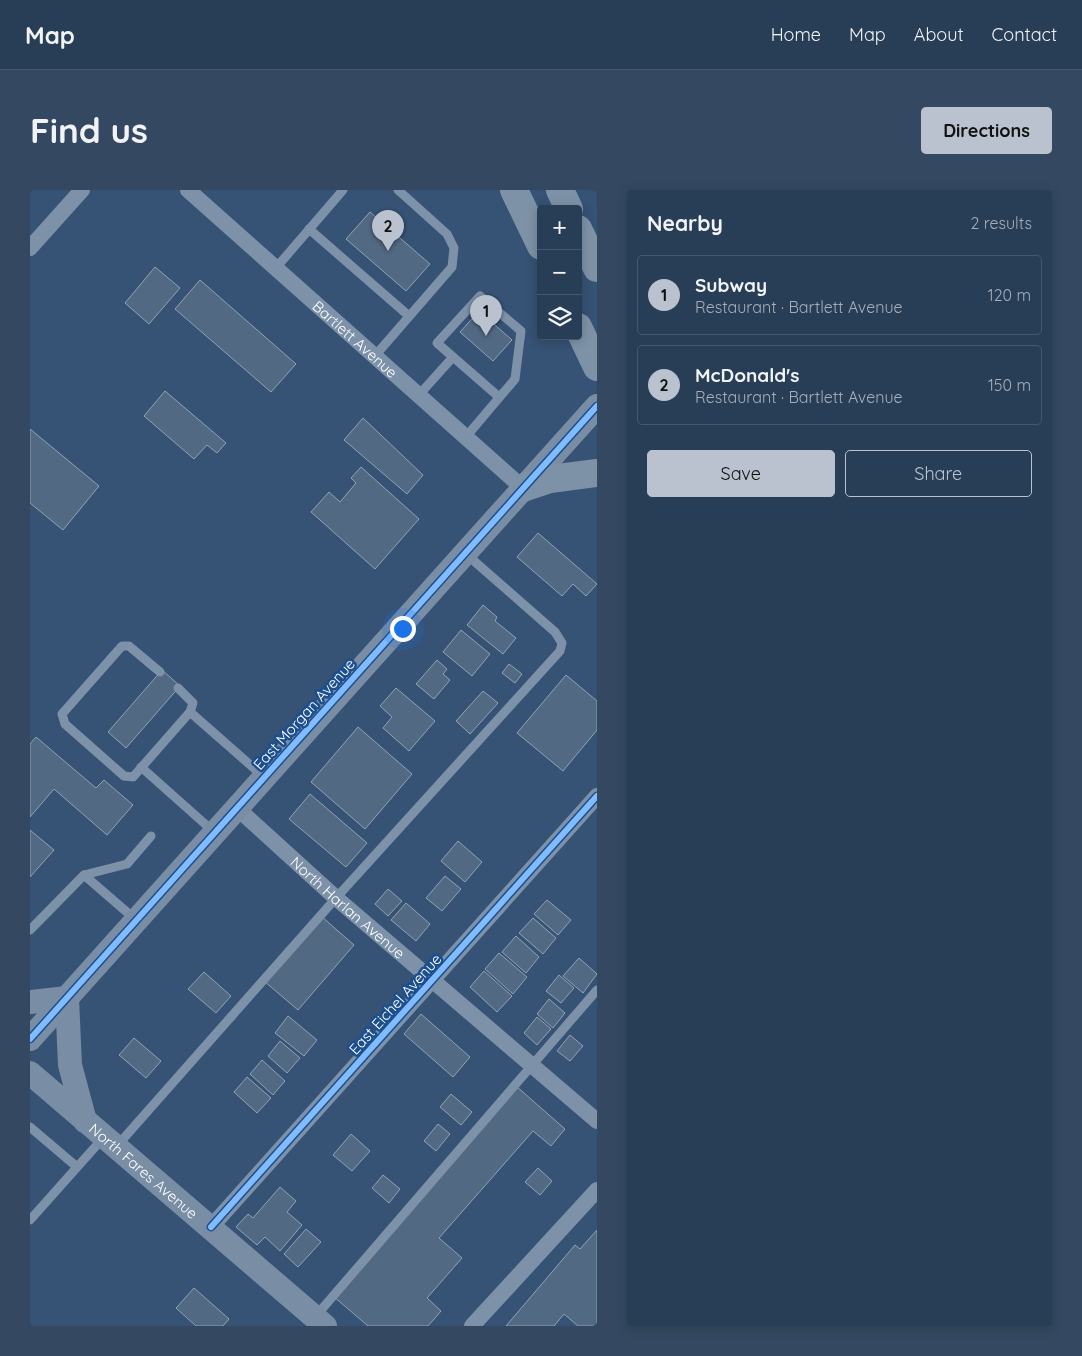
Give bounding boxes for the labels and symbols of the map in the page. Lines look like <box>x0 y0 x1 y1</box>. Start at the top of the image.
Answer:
pin: 2 <box>372 210 404 251</box>
pin: 1 <box>470 295 502 336</box>
street label: Bartlett Avenue <box>309 296 402 382</box>
your location <box>390 616 416 642</box>
street label: East Morgan Avenue <box>249 654 359 774</box>
street label: North Harlan Avenue <box>287 852 409 962</box>
street label: East Eichel Avenue <box>345 950 445 1058</box>
street label: North Fares Avenue <box>86 1119 202 1223</box>

